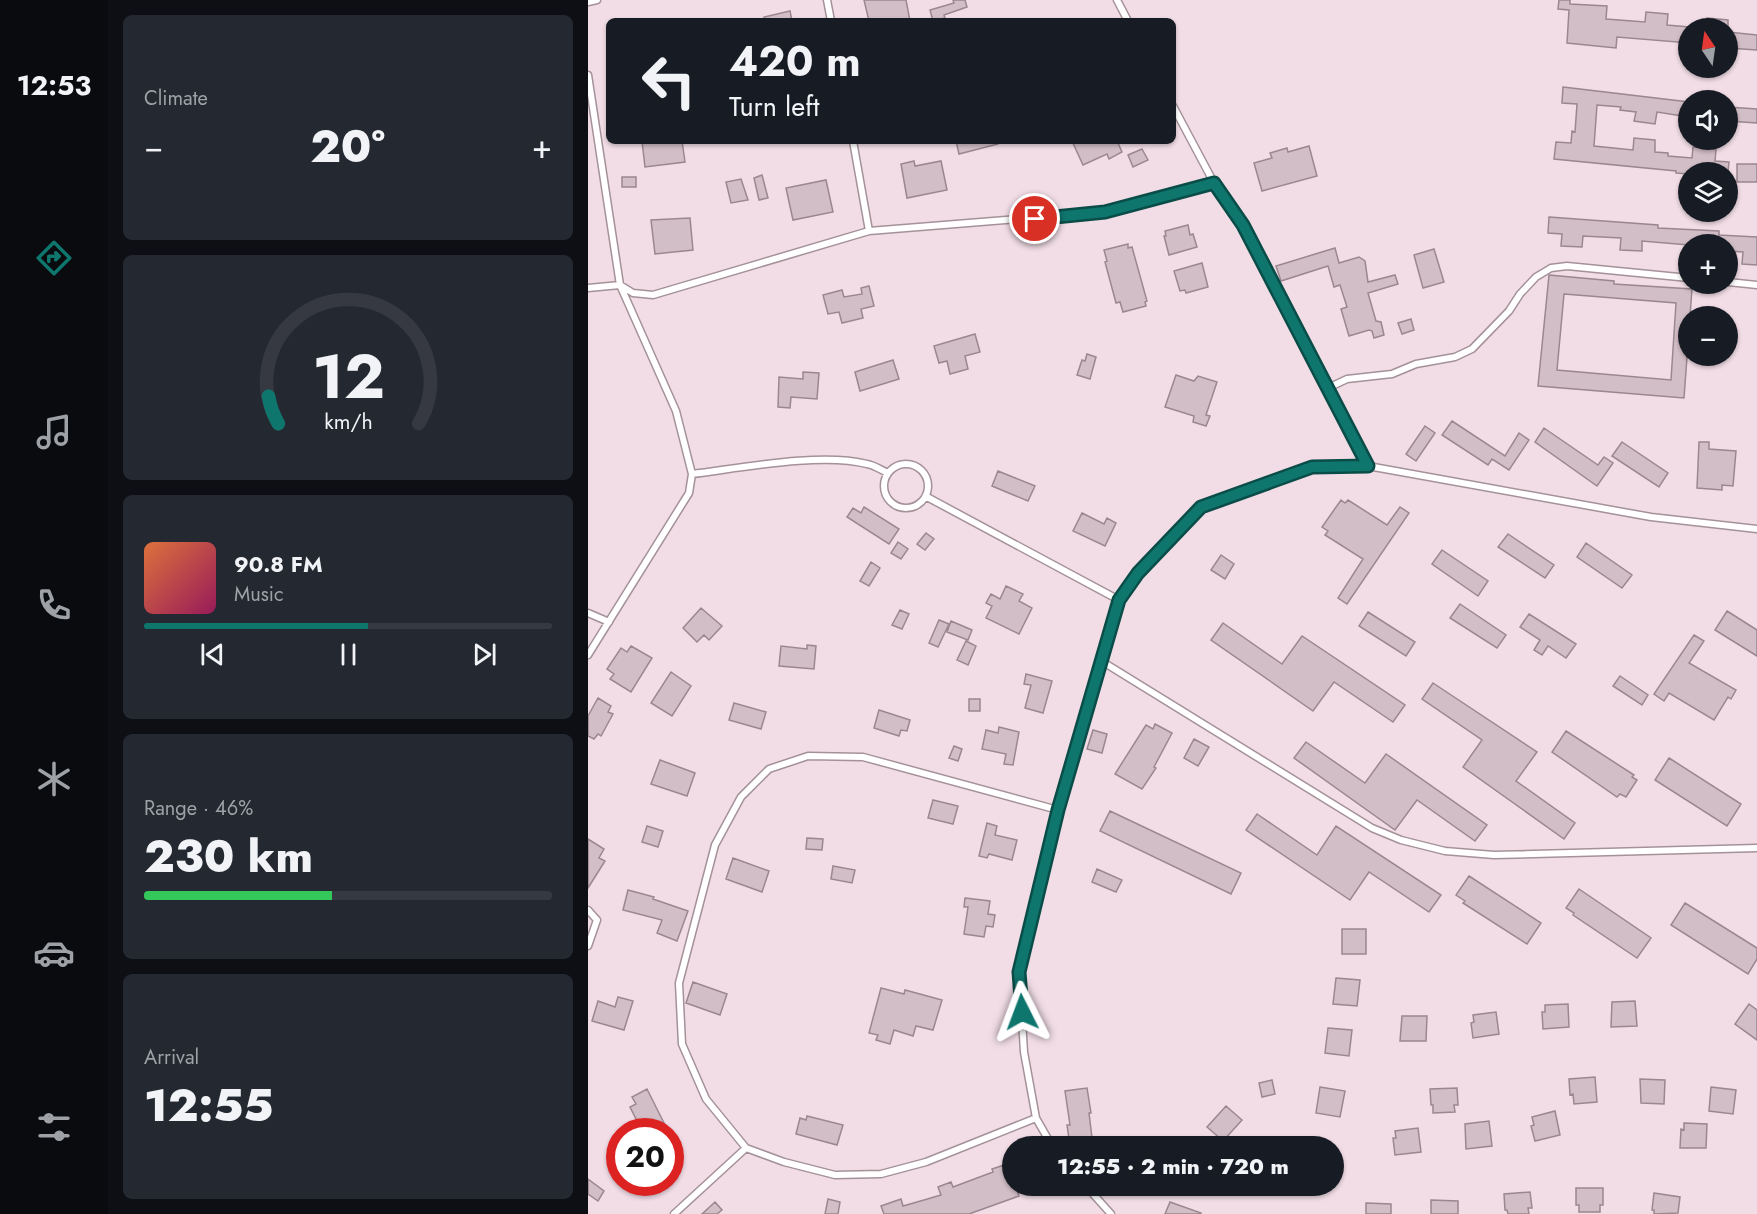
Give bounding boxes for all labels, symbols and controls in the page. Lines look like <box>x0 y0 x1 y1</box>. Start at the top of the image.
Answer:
north arrow <box>1678 18 1738 78</box>
map controls <box>1678 18 1738 366</box>
text: 420 m <box>729 31 861 92</box>
icon: left <box>630 42 708 120</box>
text: 12:53 <box>17 66 91 105</box>
text: Climate <box>144 84 208 113</box>
text: Turn left <box>729 87 819 126</box>
button: sound <box>1678 90 1738 150</box>
text: 20° <box>310 114 385 179</box>
text: − <box>144 123 163 170</box>
text: + <box>532 123 552 170</box>
button: layers <box>1678 162 1738 222</box>
pin <box>1009 193 1060 244</box>
icon: arrive <box>1018 202 1051 235</box>
button: + <box>1678 234 1738 294</box>
icon: directions <box>33 237 75 279</box>
button: − <box>1678 306 1738 366</box>
text: 12 <box>312 331 384 421</box>
text: km/h <box>324 407 372 438</box>
icon: music <box>33 411 75 453</box>
text: 90.8 FM <box>234 548 323 580</box>
text: Music <box>234 580 284 609</box>
icon: phone <box>33 584 75 626</box>
icon: previous <box>196 638 229 671</box>
icon: pause <box>332 638 365 671</box>
icon: next <box>468 638 501 671</box>
icon: climate <box>33 758 75 800</box>
text: Range · 46% <box>144 794 253 823</box>
text: 230 km <box>144 824 313 889</box>
icon: car <box>33 932 75 974</box>
position arrow <box>990 980 1054 1044</box>
text: Arrival <box>144 1043 199 1072</box>
text: 12:55 <box>144 1073 273 1138</box>
icon: filters <box>33 1106 75 1148</box>
speed limit sign: 20 <box>606 1118 684 1196</box>
text: 12:55 · 2 min · 720 m <box>1057 1150 1289 1182</box>

